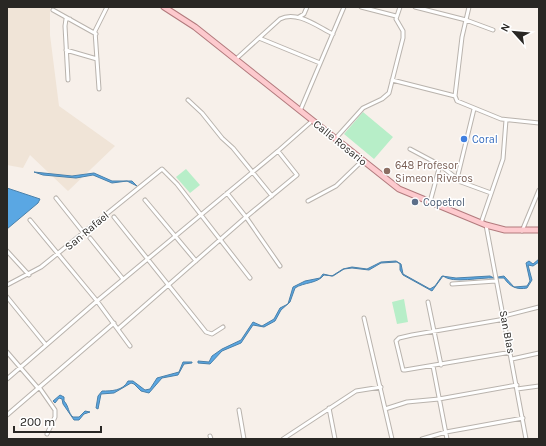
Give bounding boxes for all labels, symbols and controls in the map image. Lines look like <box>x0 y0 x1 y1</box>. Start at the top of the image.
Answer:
north arrow <box>494 12 534 52</box>
text: N <box>498 21 513 34</box>
street label: Calle Rosario <box>311 117 369 169</box>
place label: Coral <box>472 133 498 146</box>
marker: Coral <box>459 134 469 144</box>
place label: 648 Profesor Simeon Riveros <box>395 159 473 185</box>
marker: 648 Profesor Simeon Riveros <box>382 166 392 176</box>
place label: Copetrol <box>423 196 465 209</box>
marker: Copetrol <box>410 197 420 207</box>
street label: San Rafael <box>62 209 112 253</box>
street label: San Blas <box>496 309 518 355</box>
scale bar <box>14 408 101 434</box>
text: 200 m <box>20 415 55 429</box>

